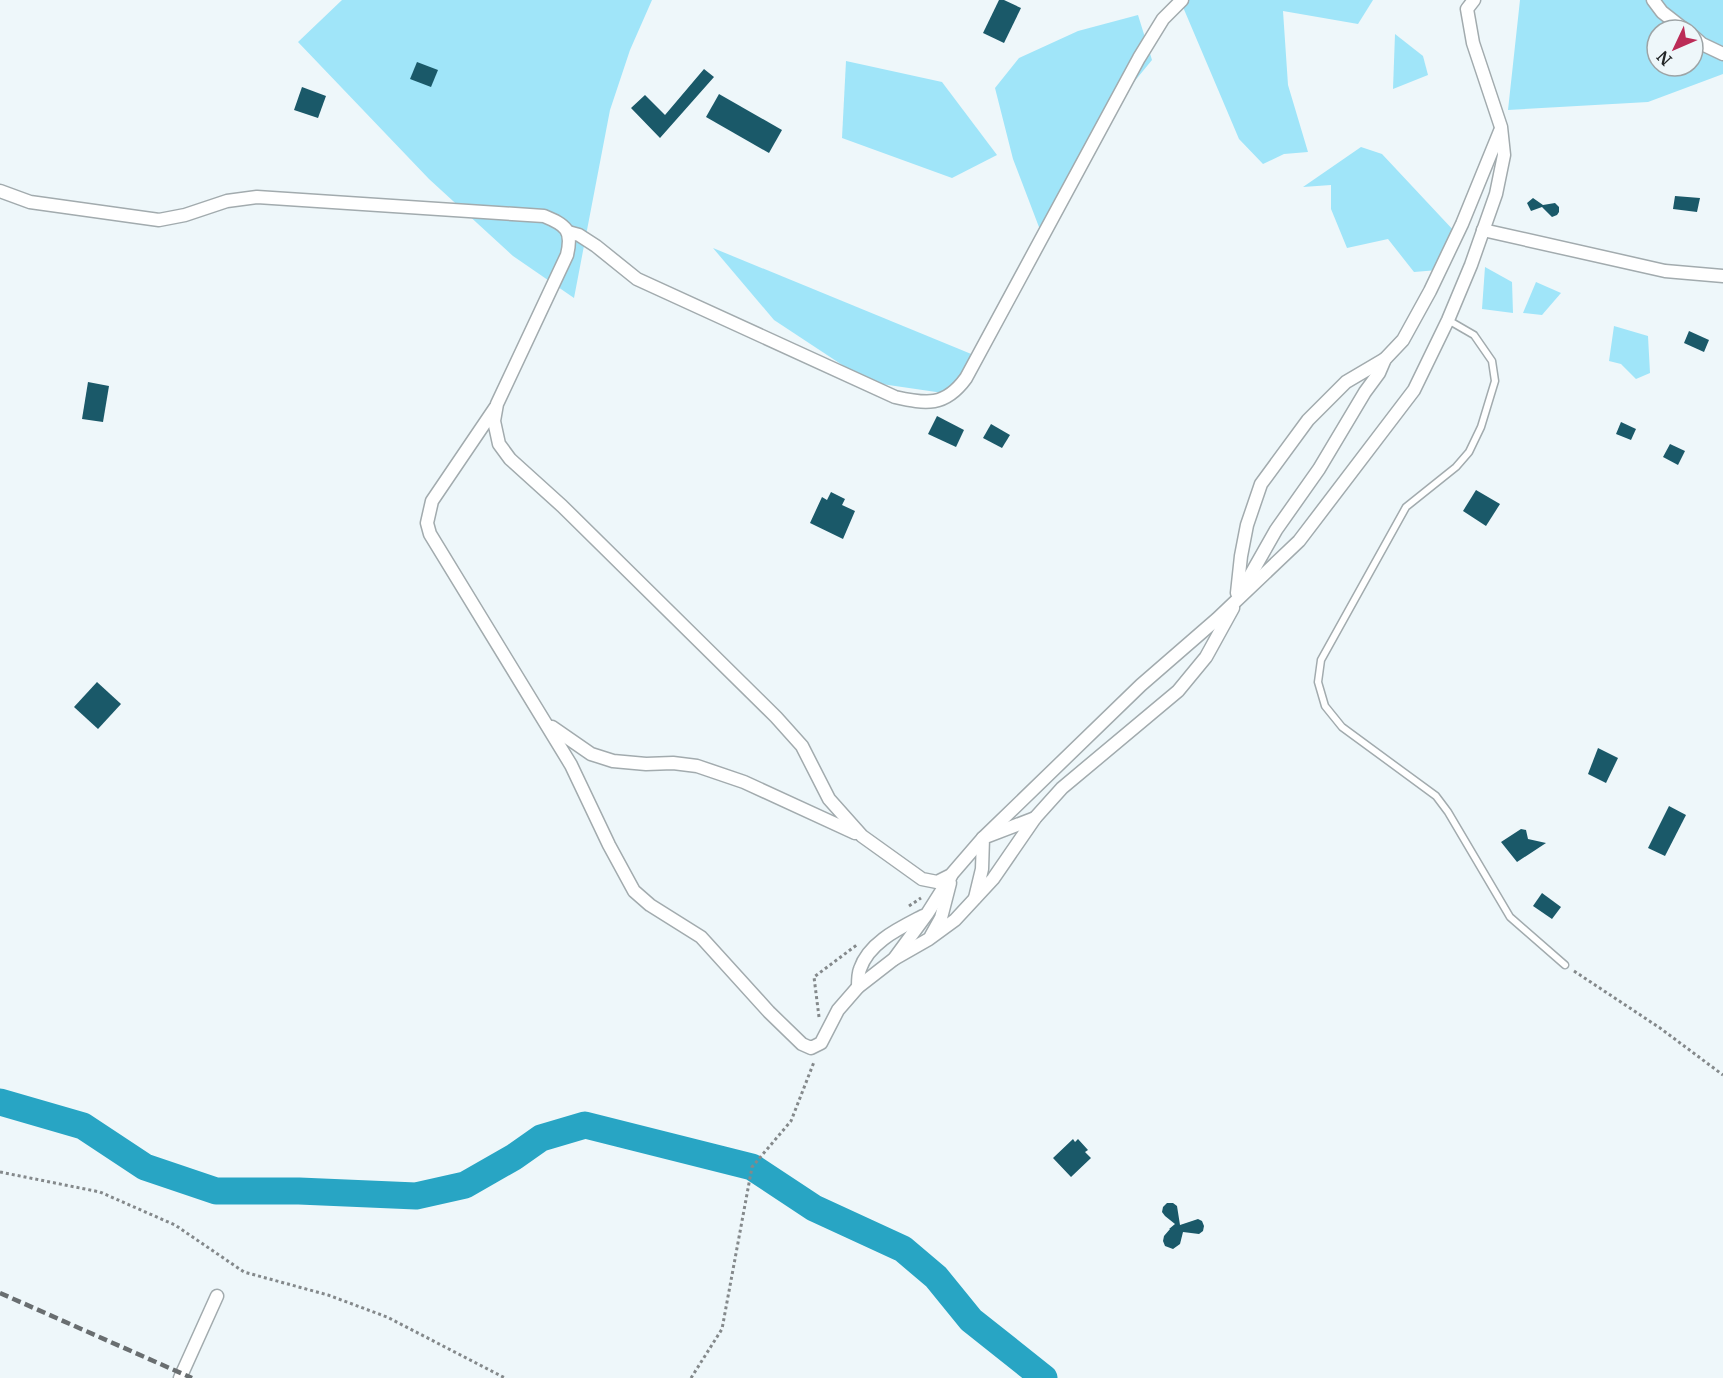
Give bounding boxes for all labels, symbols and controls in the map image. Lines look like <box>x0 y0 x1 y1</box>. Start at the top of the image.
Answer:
north arrow <box>1645 18 1705 78</box>
text: N <box>1652 47 1676 70</box>

